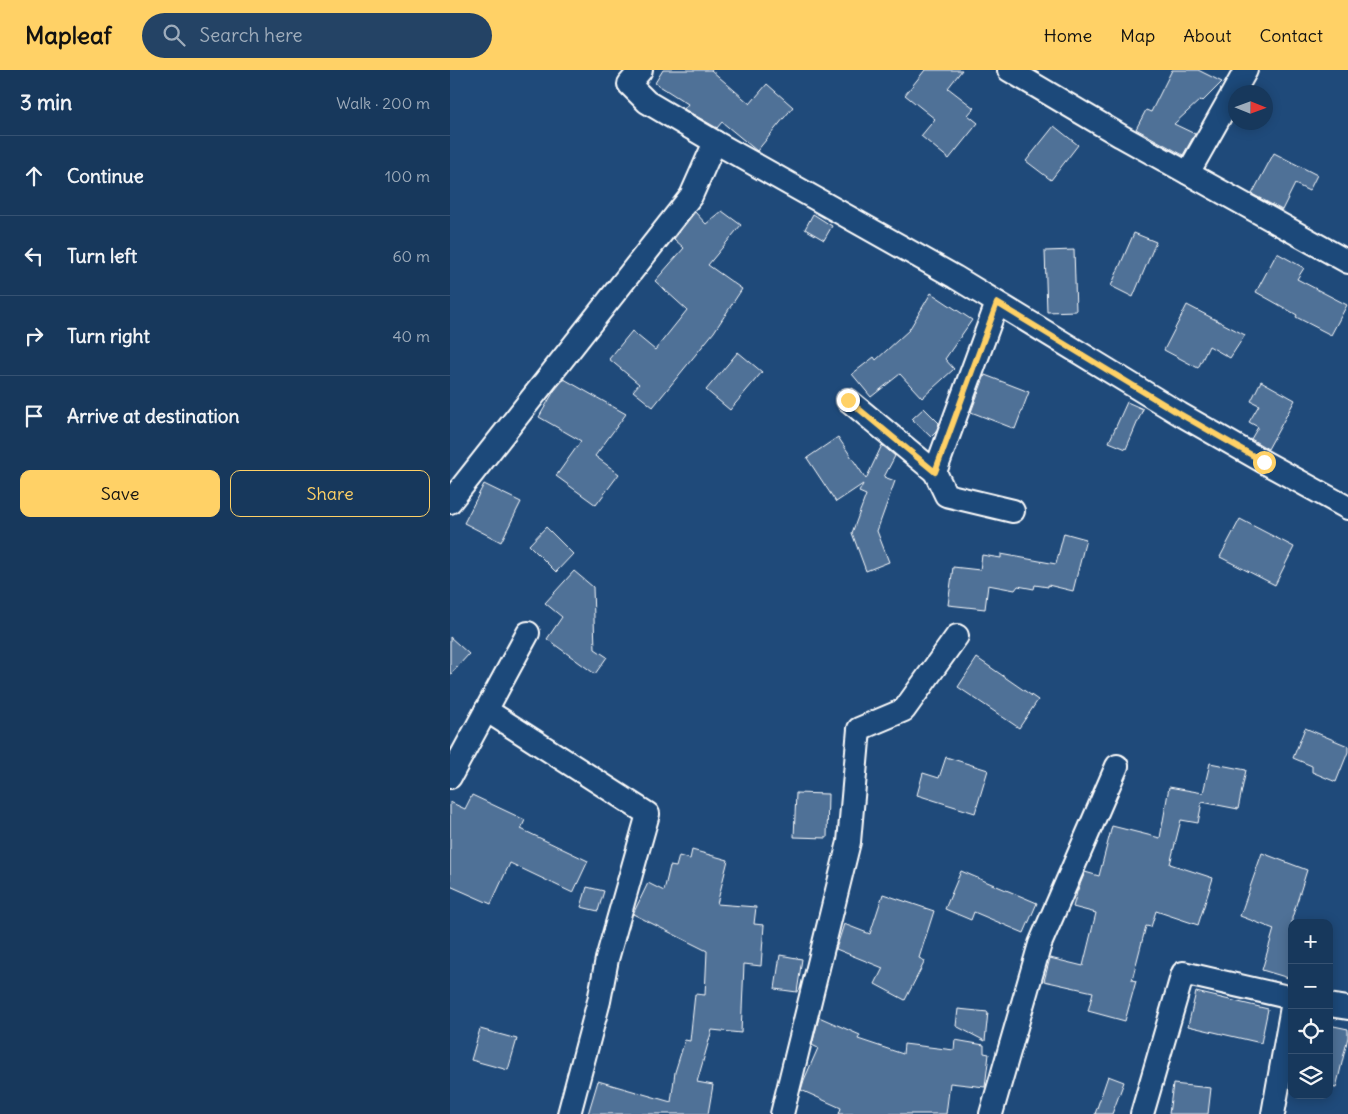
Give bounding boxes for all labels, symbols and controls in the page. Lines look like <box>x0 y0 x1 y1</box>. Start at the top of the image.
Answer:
search box <box>142 13 492 58</box>
text: Mapleaf <box>25 20 112 50</box>
icon: search <box>160 21 188 49</box>
text: Search here <box>200 23 303 47</box>
text: Home <box>1044 24 1092 47</box>
text: Map <box>1120 24 1155 47</box>
text: About <box>1183 24 1231 47</box>
text: Contact <box>1259 24 1323 47</box>
north arrow <box>1228 85 1273 130</box>
text: 3 min <box>20 89 72 116</box>
text: Walk · 200 m <box>336 93 430 113</box>
icon: ahead <box>20 162 48 190</box>
text: Continue <box>67 164 144 188</box>
text: 100 m <box>385 166 430 186</box>
icon: left <box>20 242 48 270</box>
text: Turn left <box>67 244 137 268</box>
text: 60 m <box>392 246 430 266</box>
icon: right <box>20 322 48 350</box>
text: Turn right <box>67 324 150 348</box>
text: 40 m <box>392 326 430 346</box>
route end <box>837 389 860 412</box>
icon: arrive <box>20 402 48 430</box>
text: Arrive at destination <box>67 404 240 428</box>
route start <box>1253 451 1276 474</box>
button: Save <box>20 470 220 517</box>
button: Share <box>230 470 430 517</box>
map controls <box>1288 919 1333 1099</box>
button: + <box>1288 919 1333 964</box>
button: − <box>1288 964 1333 1009</box>
button: locate <box>1288 1009 1333 1054</box>
button: layers <box>1288 1054 1333 1099</box>

